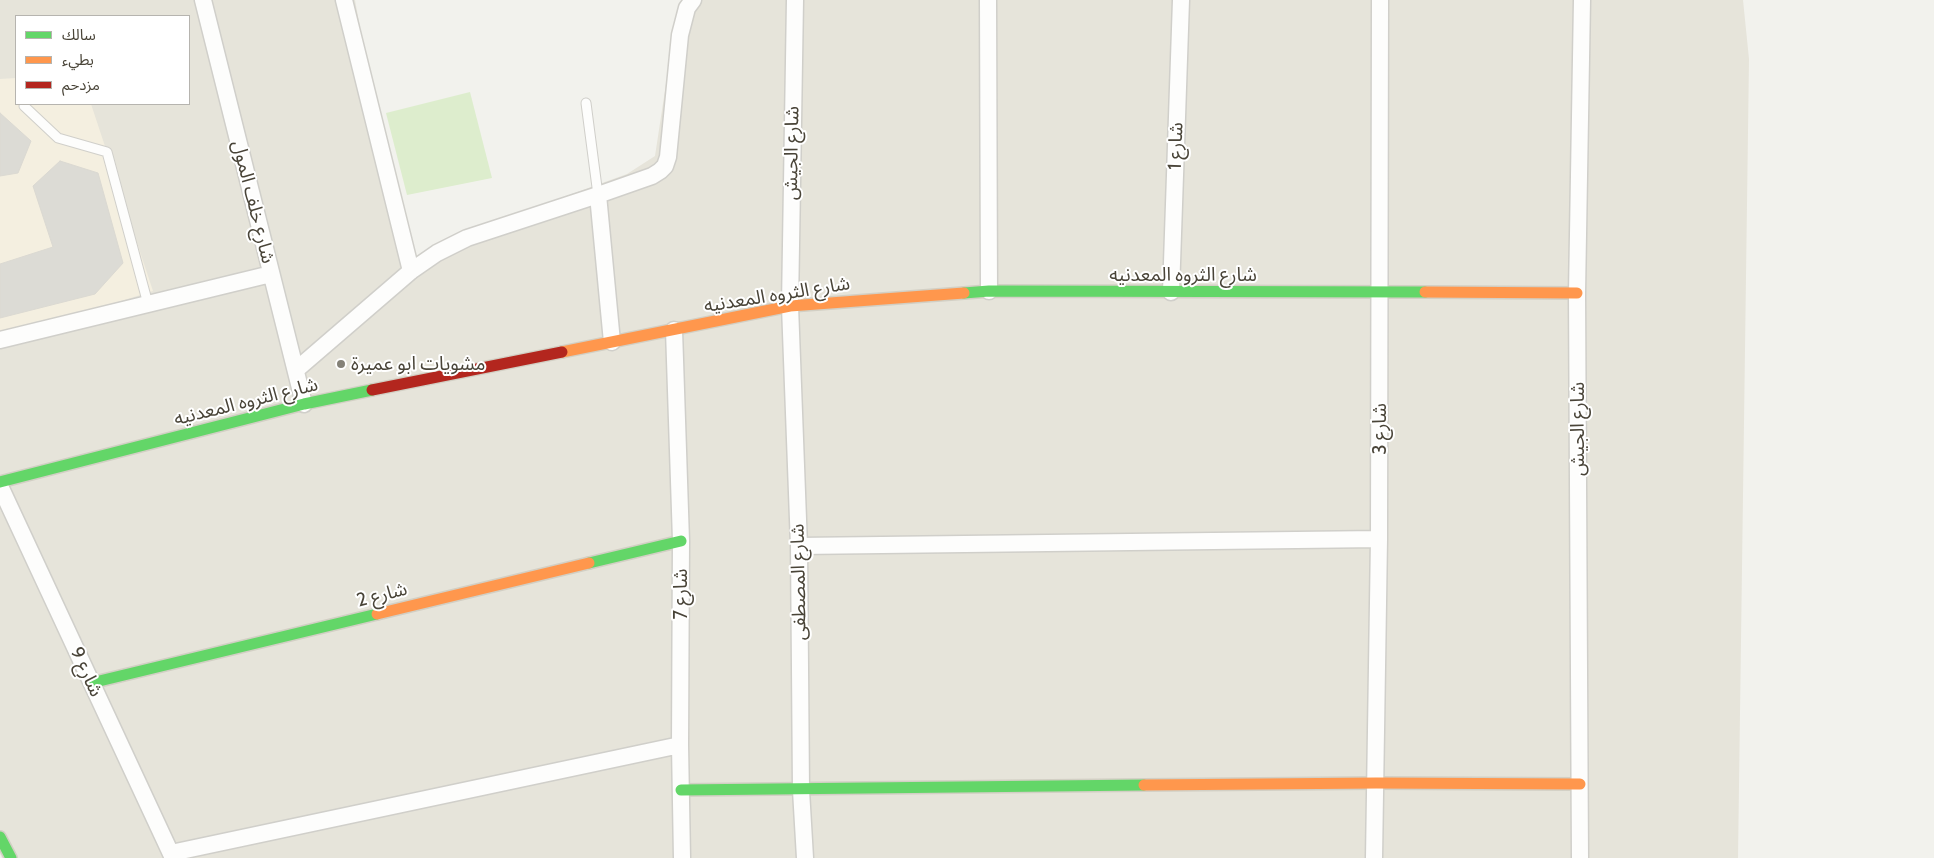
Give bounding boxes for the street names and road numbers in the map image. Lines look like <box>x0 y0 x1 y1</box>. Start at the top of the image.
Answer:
street label: شارع الجيش <box>780 106 804 200</box>
street label: شارع 1 <box>1164 122 1188 170</box>
street label: شارع خلف المول <box>227 138 279 266</box>
street label: شارع الثروه المعدنيه <box>1109 264 1257 286</box>
street label: شارع الثروه المعدنيه <box>702 272 852 318</box>
street label: شارع الثروه المعدنيه <box>172 373 320 431</box>
street label: شارع الجيش <box>1567 382 1589 476</box>
street label: شارع 3 <box>1369 403 1391 455</box>
street label: شارع المصطفى <box>787 523 811 641</box>
street label: شارع 7 <box>670 569 692 619</box>
street label: شارع 2 <box>354 578 410 612</box>
street label: شارع 9 <box>65 644 107 700</box>

